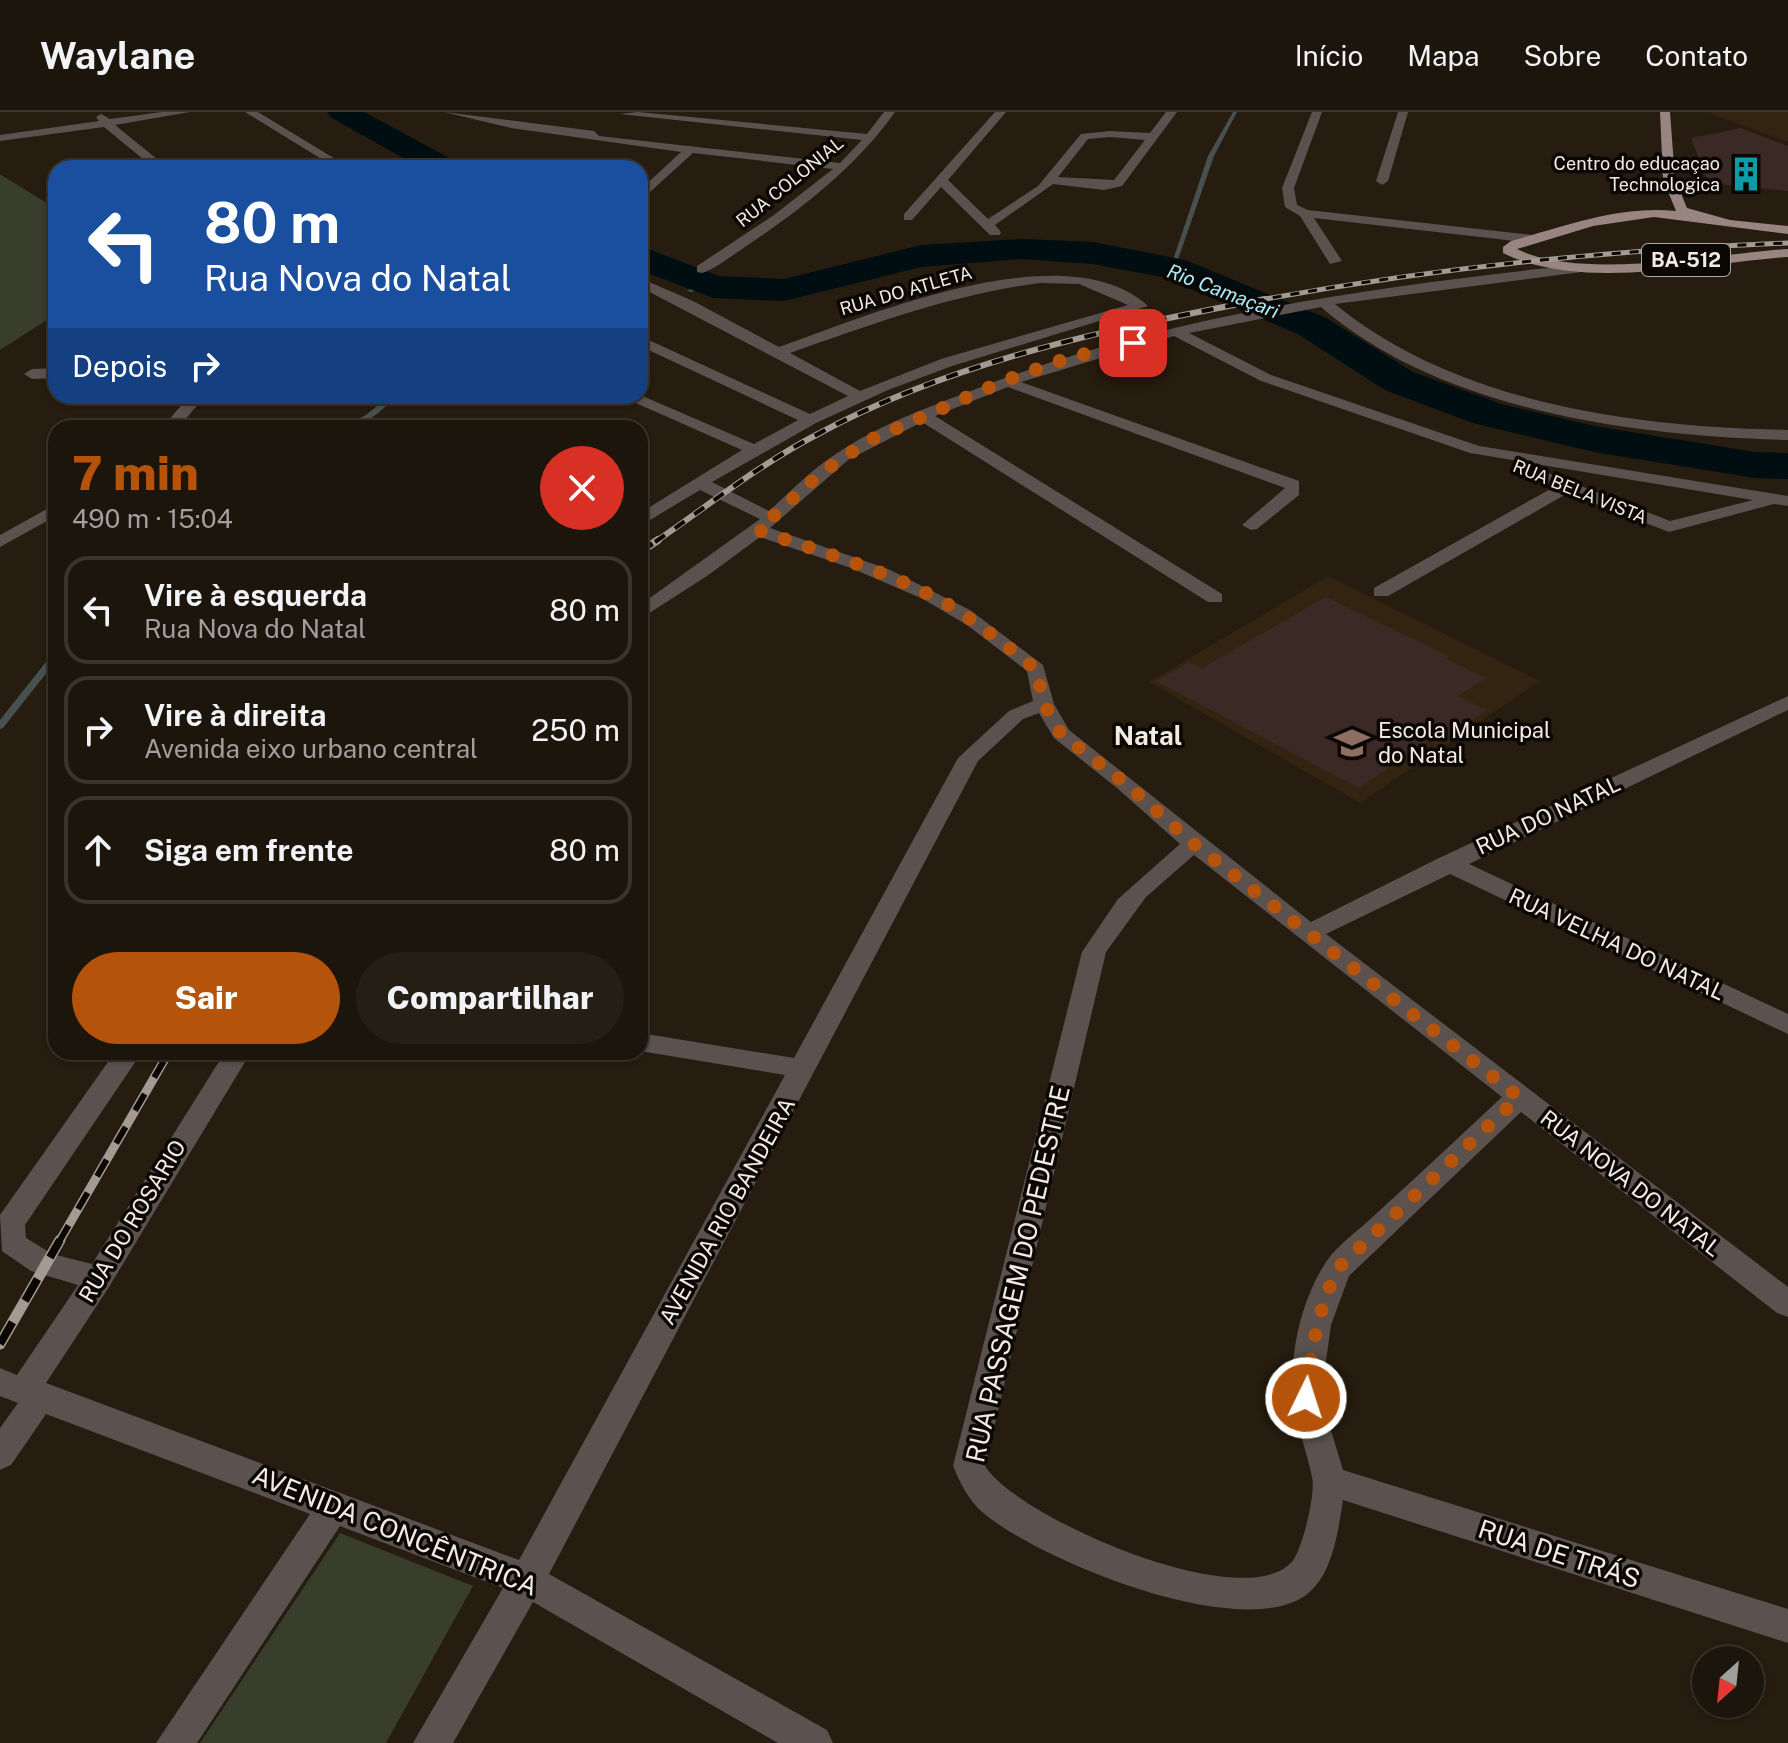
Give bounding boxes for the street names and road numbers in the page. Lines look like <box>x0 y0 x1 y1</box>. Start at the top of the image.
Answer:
street label: RUA COLONIAL <box>732 132 847 231</box>
road number: BA-512 <box>1642 244 1730 276</box>
street label: RUA DO ATLETA <box>837 262 975 319</box>
street label: RUA BELA VISTA <box>1510 455 1650 528</box>
street label: RUA DO NATAL <box>1472 770 1624 860</box>
street label: RUA VELHA DO NATAL <box>1505 883 1729 1005</box>
street label: RUA PASSAGEM DO PEDESTRE <box>959 1082 1076 1465</box>
street label: AVENIDA RIO BANDEIRA <box>654 1093 800 1329</box>
street label: RUA NOVA DO NATAL <box>1535 1104 1727 1262</box>
street label: RUA DO ROSARIO <box>73 1135 191 1307</box>
street label: AVENIDA CONCÊNTRICA <box>248 1459 542 1602</box>
street label: RUA DE TRÁS <box>1474 1513 1644 1594</box>

